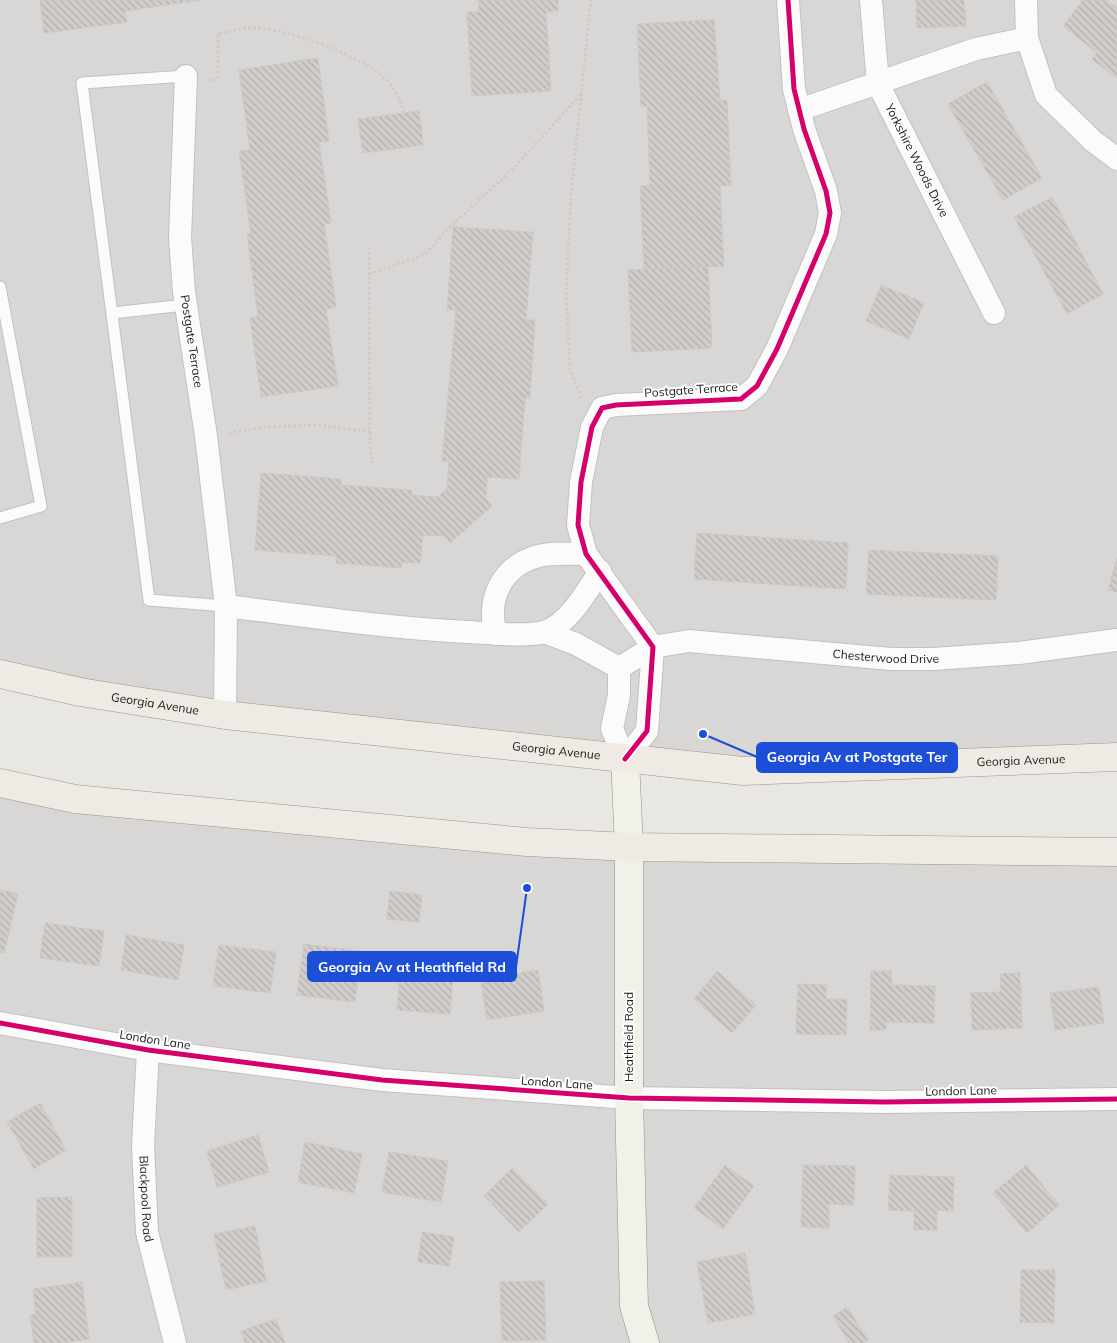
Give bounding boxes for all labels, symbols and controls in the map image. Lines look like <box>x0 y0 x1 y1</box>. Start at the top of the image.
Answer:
street label: Yorkshire Woods Drive <box>882 100 952 219</box>
street label: Postgate Terrace <box>178 294 207 389</box>
street label: Postgate Terrace <box>644 379 738 400</box>
street label: Chesterwood Drive <box>832 646 939 666</box>
street label: Georgia Avenue <box>110 689 200 718</box>
street label: Georgia Avenue <box>511 738 601 763</box>
callout: Georgia Av at Postgate Ter <box>757 743 957 772</box>
text: Georgia Av at Postgate Ter <box>767 748 948 766</box>
street label: Georgia Avenue <box>976 751 1066 769</box>
callout: Georgia Av at Heathfield Rd <box>308 952 516 981</box>
text: Georgia Av at Heathfield Rd <box>318 958 506 976</box>
street label: Heathfield Road <box>621 992 636 1082</box>
street label: London Lane <box>118 1026 192 1053</box>
street label: London Lane <box>521 1073 593 1092</box>
street label: London Lane <box>925 1082 997 1099</box>
street label: Blackpool Road <box>136 1155 157 1244</box>

